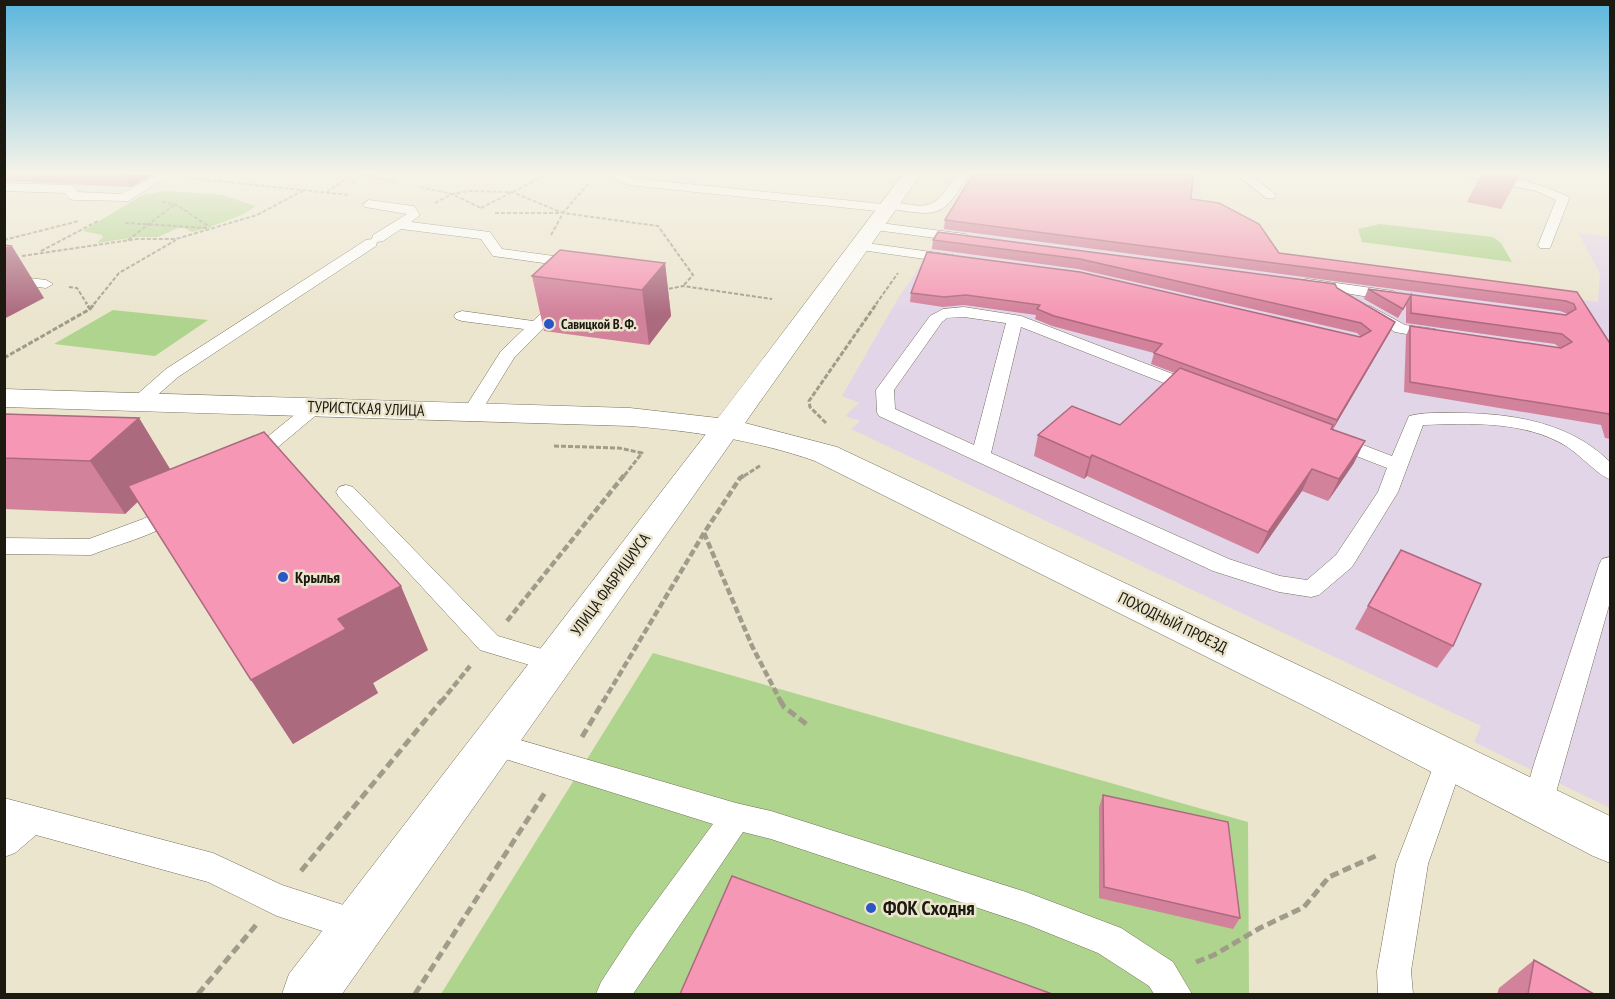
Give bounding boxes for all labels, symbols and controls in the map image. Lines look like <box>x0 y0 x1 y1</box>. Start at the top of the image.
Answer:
place label: Савицкой В. Ф. <box>561 315 637 333</box>
marker: Савицкой В. Ф. <box>542 317 556 331</box>
street label: ТУРИСТСКАЯ УЛИЦА <box>307 396 425 420</box>
street label: УЛИЦА ФАБРИЦИУСА <box>566 528 654 639</box>
place label: Крылья <box>295 567 340 587</box>
marker: Крылья <box>276 570 290 584</box>
street label: ПОХОДНЫЙ ПРОЕЗД <box>1115 587 1231 657</box>
place label: ФОК Сходня <box>883 895 975 921</box>
marker: ФОК Сходня <box>864 901 878 915</box>

